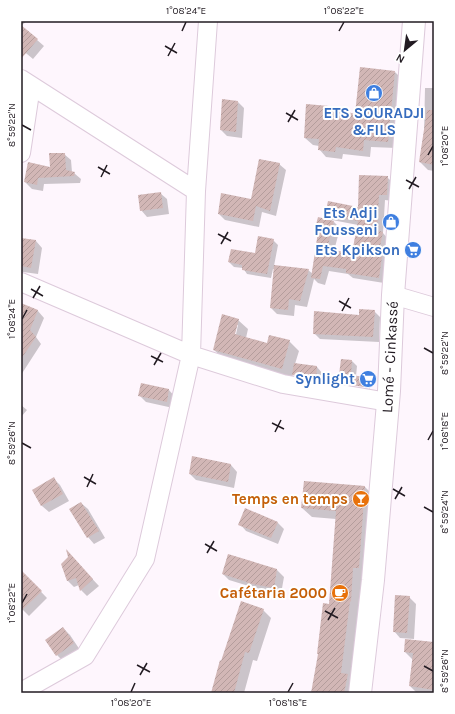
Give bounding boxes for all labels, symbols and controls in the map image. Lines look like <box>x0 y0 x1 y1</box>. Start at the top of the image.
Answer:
text: 1°08'24"E <box>166 5 206 17</box>
text: 1°08'22"E <box>324 5 364 17</box>
north arrow <box>385 30 425 70</box>
text: N <box>394 51 407 66</box>
shop icon: ETS SOURADJI &FILS <box>364 83 384 103</box>
text: 8°59'22"N <box>6 103 18 147</box>
place label: ETS SOURADJI &FILS <box>324 104 424 139</box>
text: 1°08'20"E <box>439 126 451 166</box>
place label: Ets Adji Fousseni <box>314 204 378 239</box>
shop icon: Ets Adji Fousseni <box>381 212 401 232</box>
supermarket icon: Ets Kpikson <box>403 240 423 260</box>
place label: Ets Kpikson <box>315 241 400 259</box>
text: 1°08'24"E <box>6 299 18 339</box>
street label: Lomé - Cinkassé <box>378 301 402 413</box>
text: 8°59'22"N <box>439 331 451 375</box>
supermarket icon: Synlight <box>358 369 378 389</box>
place label: Synlight <box>295 370 355 388</box>
text: 1°08'18"E <box>439 412 451 450</box>
text: 8°59'26"N <box>6 421 18 465</box>
bar icon: Temps en temps <box>351 489 371 509</box>
place label: Temps en temps <box>232 490 348 508</box>
text: 8°59'24"N <box>439 490 451 534</box>
text: 1°08'22"E <box>6 583 18 623</box>
cafe icon: Cafétaria 2000 <box>330 583 350 603</box>
place label: Cafétaria 2000 <box>220 584 327 602</box>
text: 8°59'26"N <box>439 649 451 693</box>
text: 1°08'20"E <box>111 697 151 709</box>
text: 1°08'18"E <box>269 697 307 709</box>

